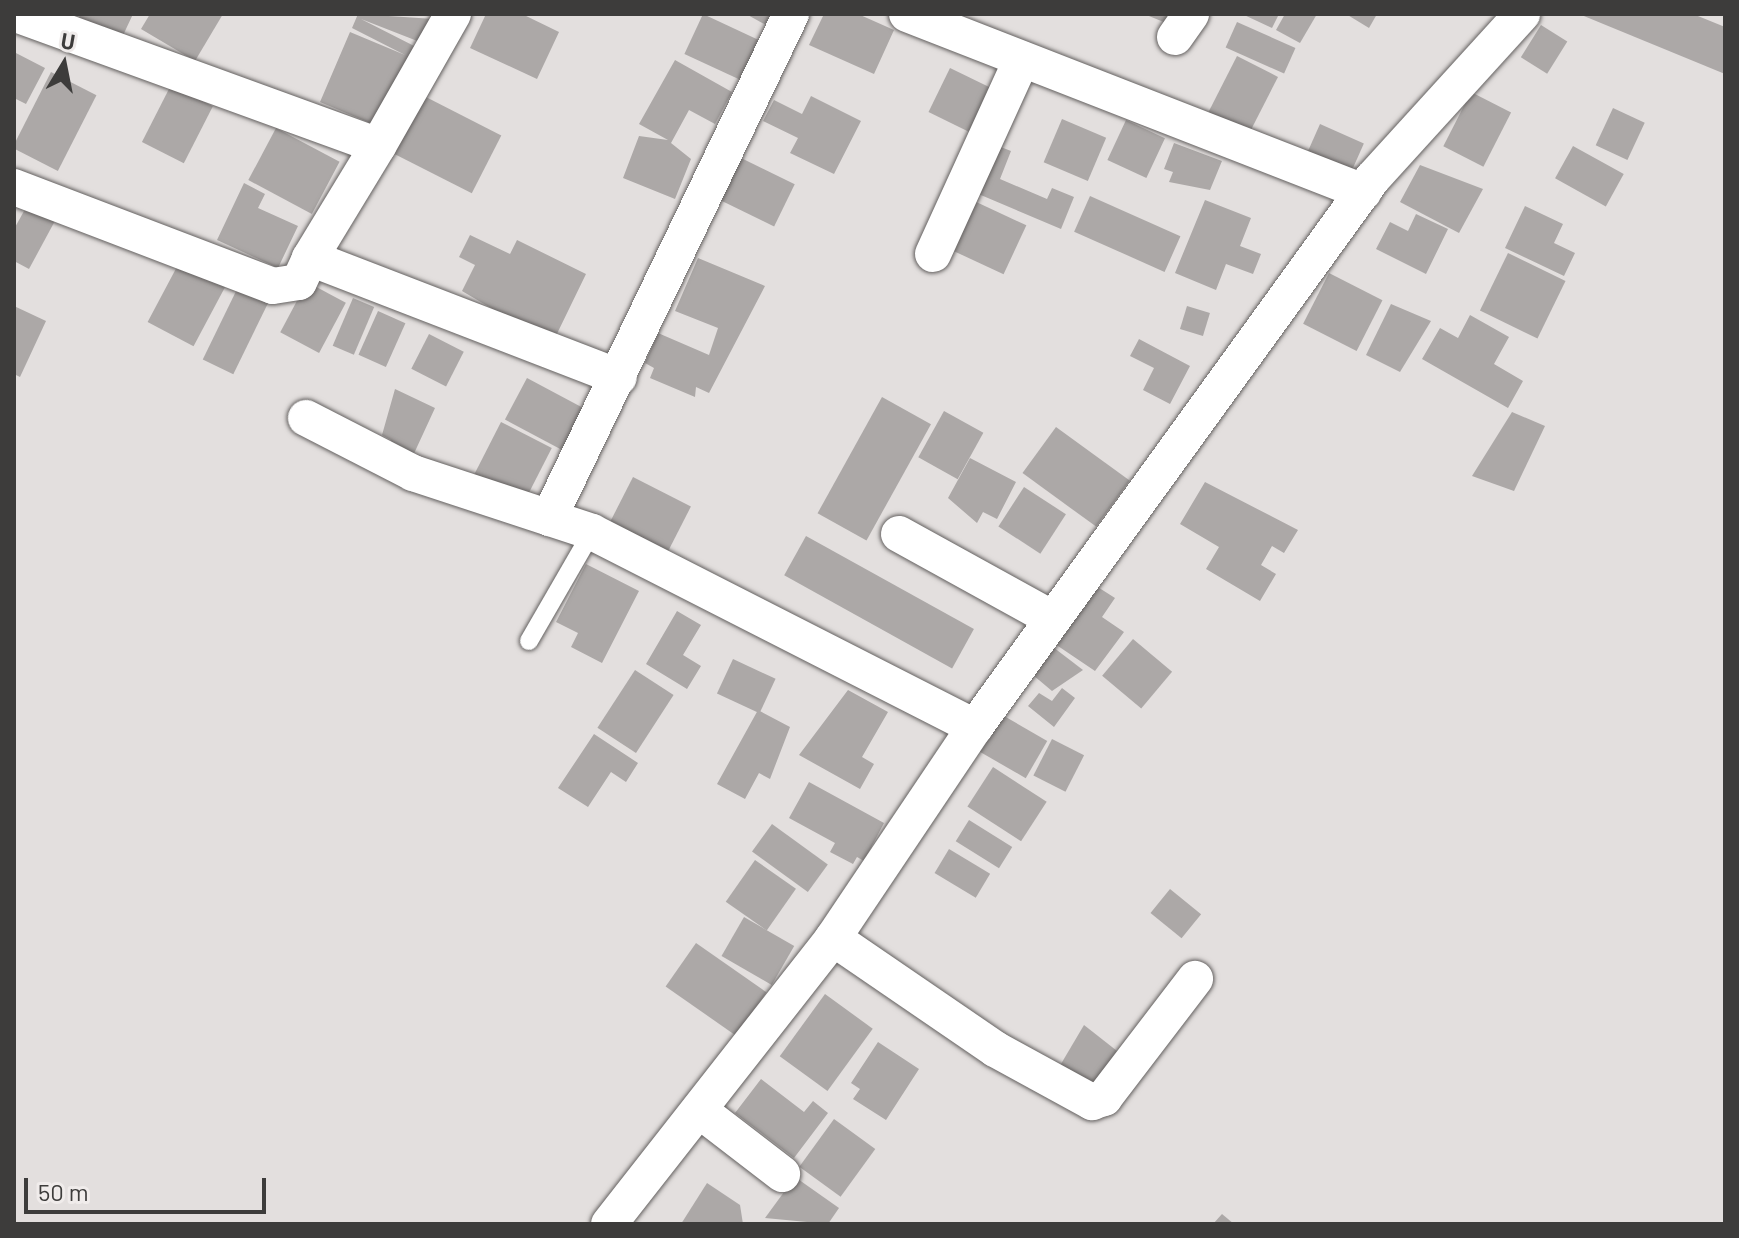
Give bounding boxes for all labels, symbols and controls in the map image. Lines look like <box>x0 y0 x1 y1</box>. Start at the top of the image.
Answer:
north arrow <box>24 24 104 104</box>
text: U <box>59 26 77 54</box>
scale bar <box>28 1162 270 1212</box>
text: 50 m <box>38 1177 89 1206</box>

